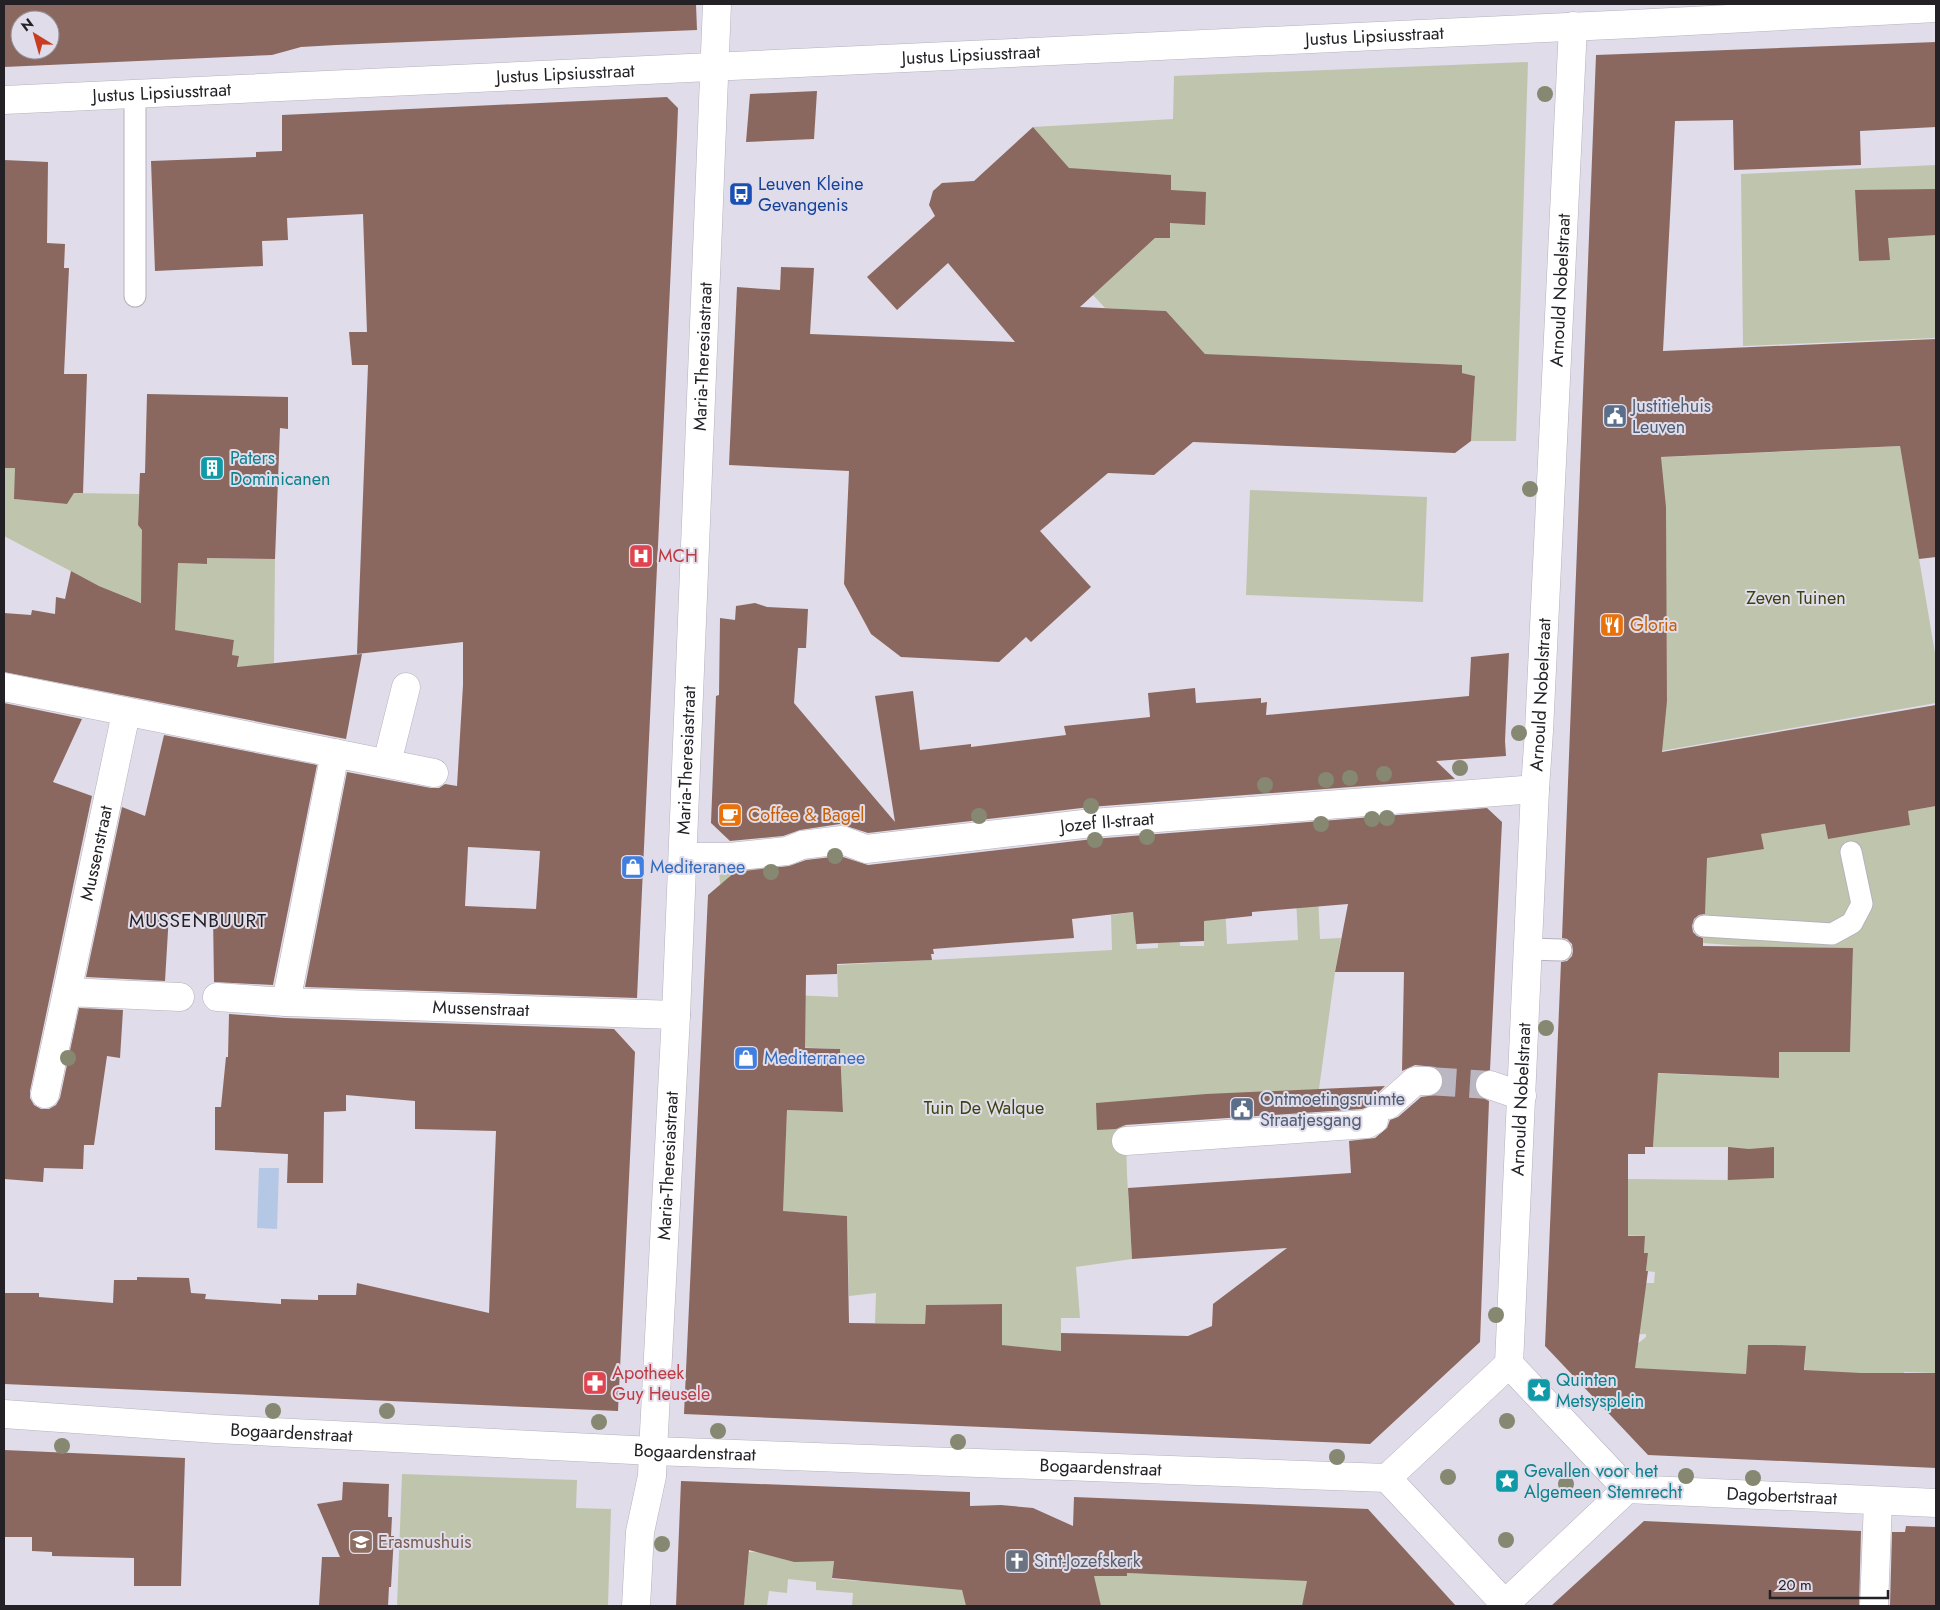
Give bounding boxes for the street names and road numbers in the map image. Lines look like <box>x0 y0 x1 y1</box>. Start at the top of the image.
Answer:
street label: Justus Lipsiusstraat <box>1303 20 1445 52</box>
street label: Justus Lipsiusstraat <box>899 39 1041 71</box>
street label: Justus Lipsiusstraat <box>494 58 636 90</box>
street label: Justus Lipsiusstraat <box>90 76 232 109</box>
street label: Arnould Nobelstraat <box>1544 212 1577 368</box>
street label: Maria-Theresiastraat <box>687 281 719 431</box>
street label: Arnould Nobelstraat <box>1523 617 1557 772</box>
street label: Maria-Theresiastraat <box>670 685 702 835</box>
street label: Mussenstraat <box>74 802 119 903</box>
street label: Jozef II-straat <box>1057 805 1155 840</box>
street label: Mussenstraat <box>432 994 530 1023</box>
street label: Arnould Nobelstraat <box>1505 1021 1537 1177</box>
street label: Maria-Theresiastraat <box>651 1090 685 1241</box>
street label: Bogaardenstraat <box>230 1417 354 1449</box>
street label: Bogaardenstraat <box>633 1437 757 1468</box>
street label: Bogaardenstraat <box>1039 1452 1163 1483</box>
street label: Dagobertstraat <box>1726 1481 1838 1512</box>

